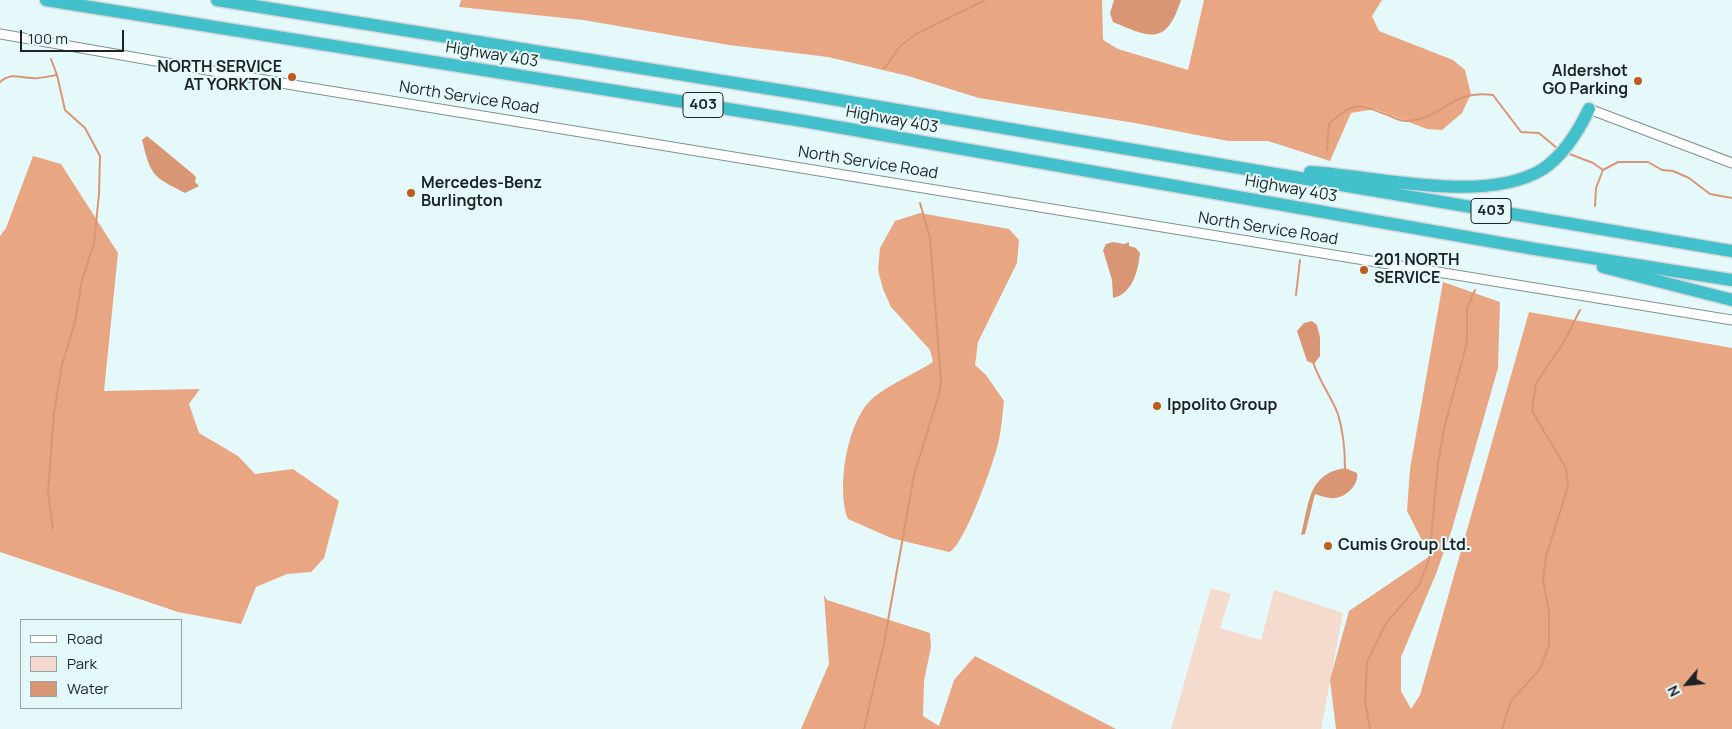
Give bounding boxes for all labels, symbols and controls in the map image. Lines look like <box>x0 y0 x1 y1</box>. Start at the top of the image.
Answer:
scale bar <box>22 20 126 52</box>
text: 100 m <box>28 28 68 49</box>
street label: Highway 403 <box>444 38 540 72</box>
place label: NORTH SERVICE AT YORKTON <box>157 58 282 96</box>
place label: Aldershot GO Parking <box>1543 62 1628 100</box>
marker: NORTH SERVICE AT YORKTON <box>286 71 298 83</box>
marker: Aldershot GO Parking <box>1632 75 1644 87</box>
street label: North Service Road <box>398 77 540 119</box>
road number: 403 <box>683 92 723 118</box>
street label: Highway 403 <box>844 102 940 138</box>
street label: North Service Road <box>797 142 939 184</box>
street label: Highway 403 <box>1243 171 1339 207</box>
place label: Mercedes-Benz Burlington <box>421 174 542 212</box>
marker: Mercedes-Benz Burlington <box>405 187 417 199</box>
road number: 403 <box>1471 198 1511 224</box>
street label: North Service Road <box>1197 208 1339 250</box>
place label: 201 NORTH SERVICE <box>1374 251 1460 289</box>
marker: 201 NORTH SERVICE <box>1358 264 1370 276</box>
place label: Ippolito Group <box>1167 396 1277 416</box>
marker: Ippolito Group <box>1151 400 1163 412</box>
place label: Cumis Group Ltd. <box>1338 536 1471 556</box>
marker: Cumis Group Ltd. <box>1322 540 1334 552</box>
legend <box>20 619 182 709</box>
text: Road <box>67 628 103 649</box>
text: Park <box>67 653 97 674</box>
north arrow <box>1662 659 1712 709</box>
text: Water <box>67 678 109 699</box>
text: N <box>1663 682 1684 700</box>

